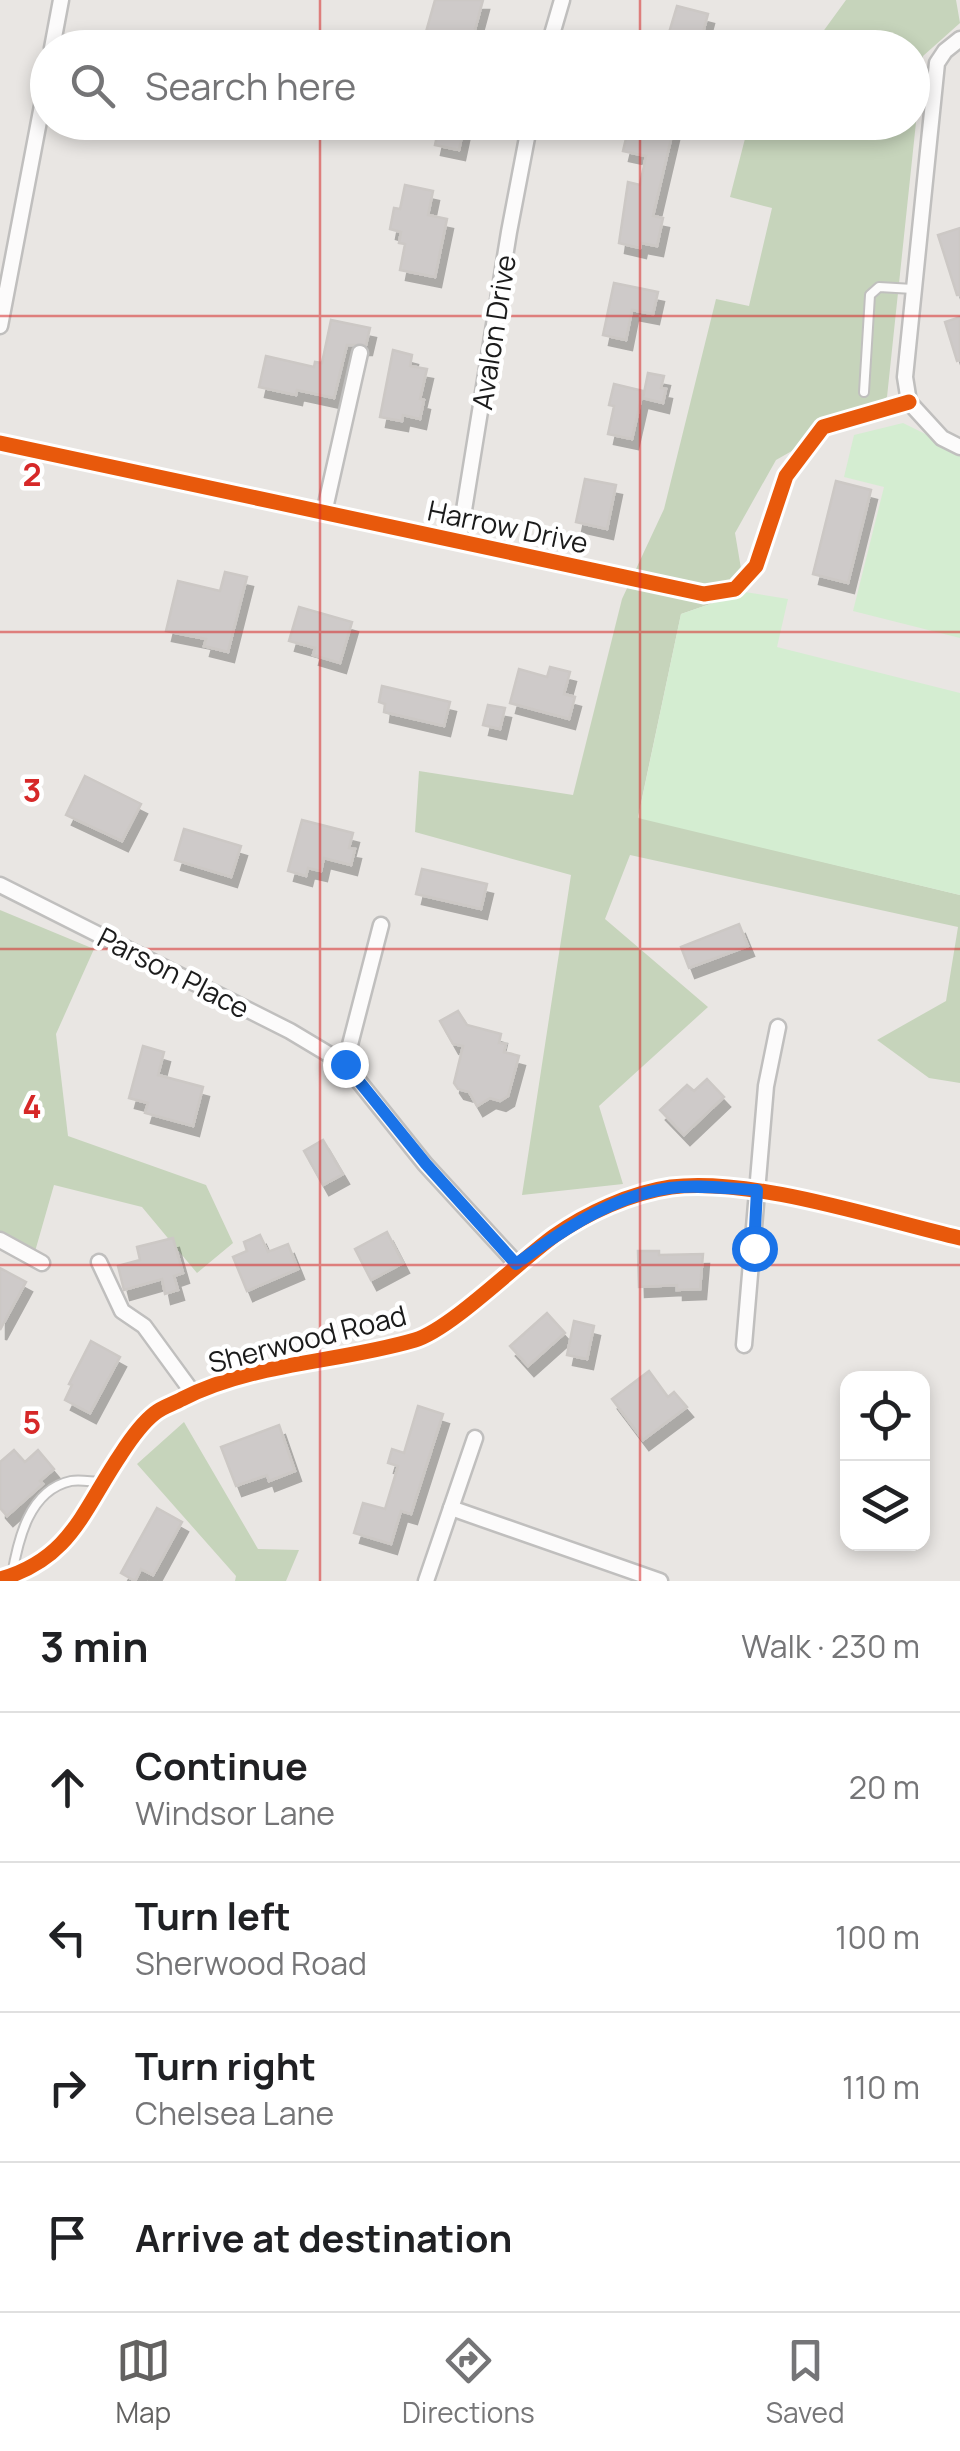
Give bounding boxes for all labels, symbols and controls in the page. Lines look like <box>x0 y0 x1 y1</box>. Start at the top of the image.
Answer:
search box <box>30 30 930 140</box>
icon: search <box>65 58 120 113</box>
text: Search here <box>145 59 356 111</box>
street label: Avalon Drive <box>462 252 524 412</box>
text: 2 <box>22 452 42 496</box>
street label: Harrow Drive <box>424 490 592 562</box>
text: 3 <box>23 768 41 812</box>
street label: Parson Place <box>92 918 256 1026</box>
route end <box>323 1042 369 1088</box>
text: 4 <box>22 1084 42 1128</box>
route start <box>732 1226 778 1272</box>
street label: Sherwood Road <box>204 1295 410 1381</box>
map controls <box>840 1371 930 1551</box>
button: locate <box>840 1371 930 1461</box>
text: 5 <box>23 1400 41 1444</box>
button: layers <box>840 1461 930 1551</box>
text: 3 min <box>40 1617 149 1675</box>
text: Walk · 230 m <box>741 1624 920 1668</box>
text: Continue <box>135 1739 308 1791</box>
icon: ahead <box>40 1760 95 1815</box>
text: 20 m <box>849 1765 920 1809</box>
text: Windsor Lane <box>135 1791 335 1835</box>
text: Turn left <box>135 1889 291 1941</box>
icon: left <box>40 1910 95 1965</box>
text: 100 m <box>835 1915 920 1959</box>
text: Sherwood Road <box>135 1941 367 1985</box>
text: Turn right <box>135 2039 316 2091</box>
icon: right <box>40 2060 95 2115</box>
text: 110 m <box>842 2065 920 2109</box>
text: Chelsea Lane <box>135 2091 334 2135</box>
icon: arrive <box>40 2210 95 2265</box>
text: Arrive at destination <box>135 2211 512 2263</box>
tab: Map <box>115 2333 171 2431</box>
tab: Directions <box>402 2333 535 2431</box>
tab: Saved <box>766 2333 845 2431</box>

